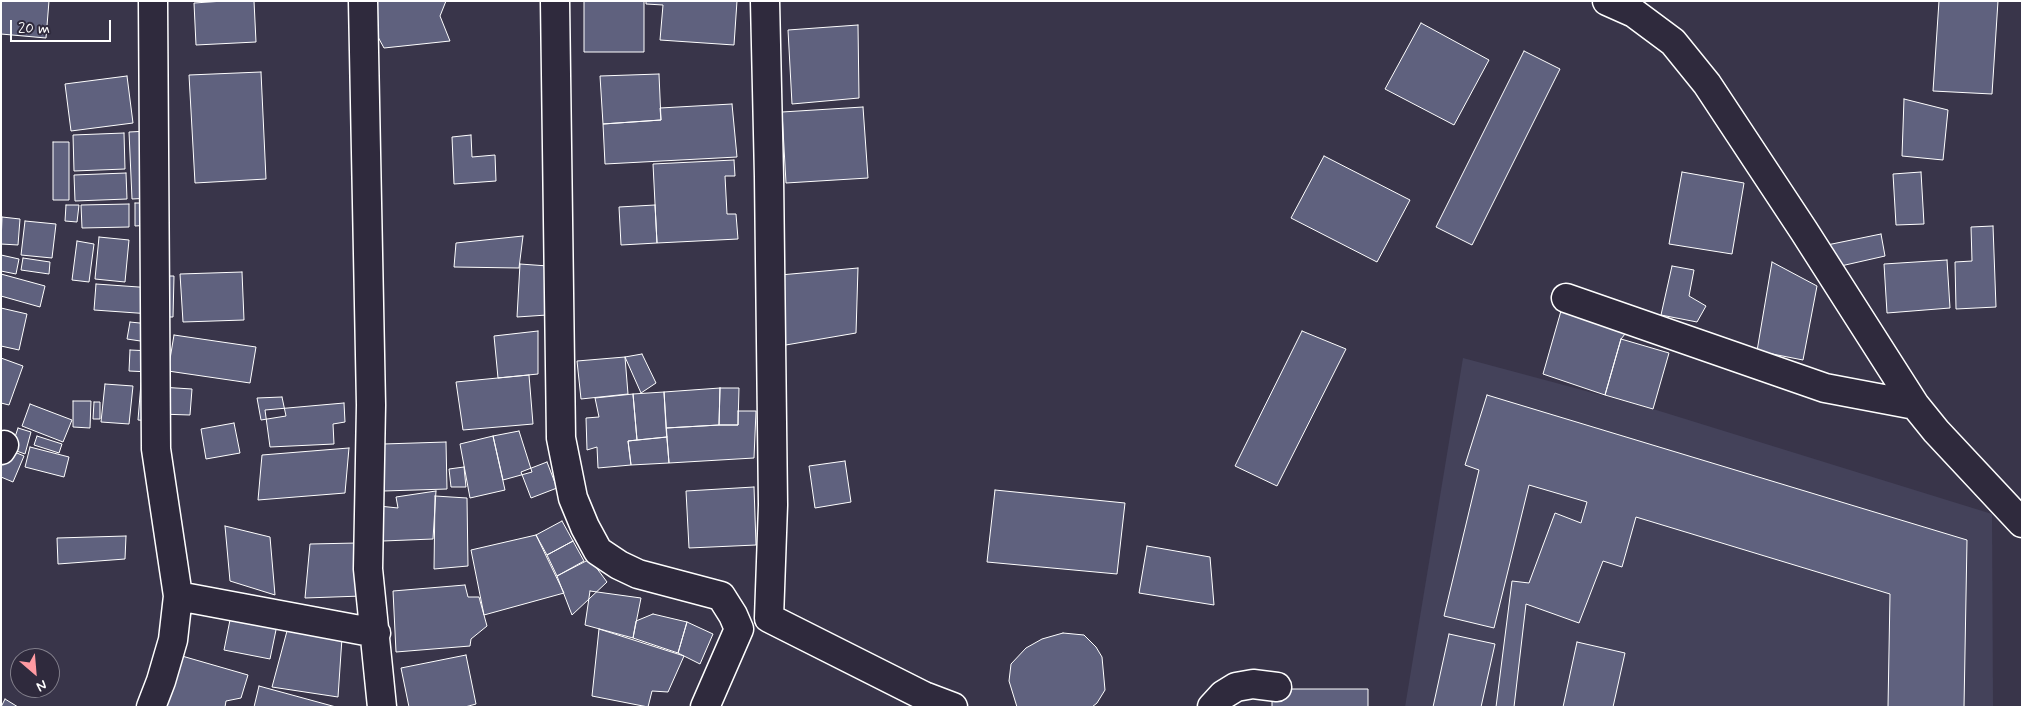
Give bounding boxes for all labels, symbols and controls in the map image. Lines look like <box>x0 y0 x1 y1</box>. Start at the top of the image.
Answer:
scale bar <box>12 10 114 42</box>
text: 20 m <box>18 19 50 39</box>
north arrow <box>10 648 60 698</box>
text: N <box>33 675 50 696</box>

